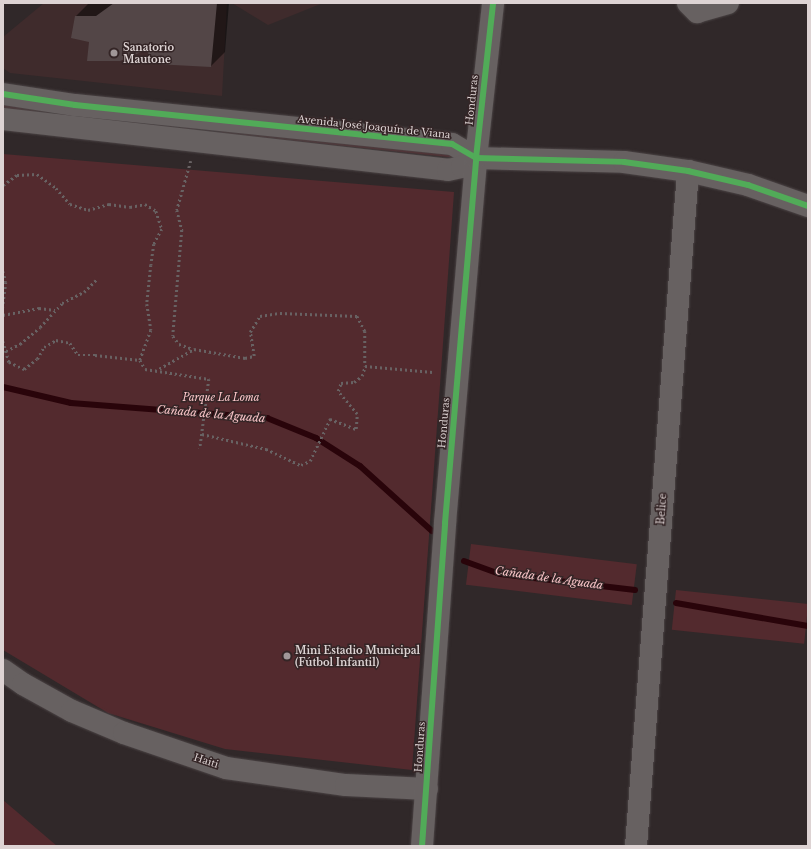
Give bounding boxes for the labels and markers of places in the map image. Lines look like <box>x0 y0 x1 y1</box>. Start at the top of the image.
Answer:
place label: Sanatorio Mautone <box>123 41 174 64</box>
marker: Sanatorio Mautone <box>108 47 120 59</box>
place label: Mini Estadio Municipal (Fútbol Infantil) <box>295 644 420 668</box>
marker: Mini Estadio Municipal (Fútbol Infantil) <box>282 651 292 661</box>

